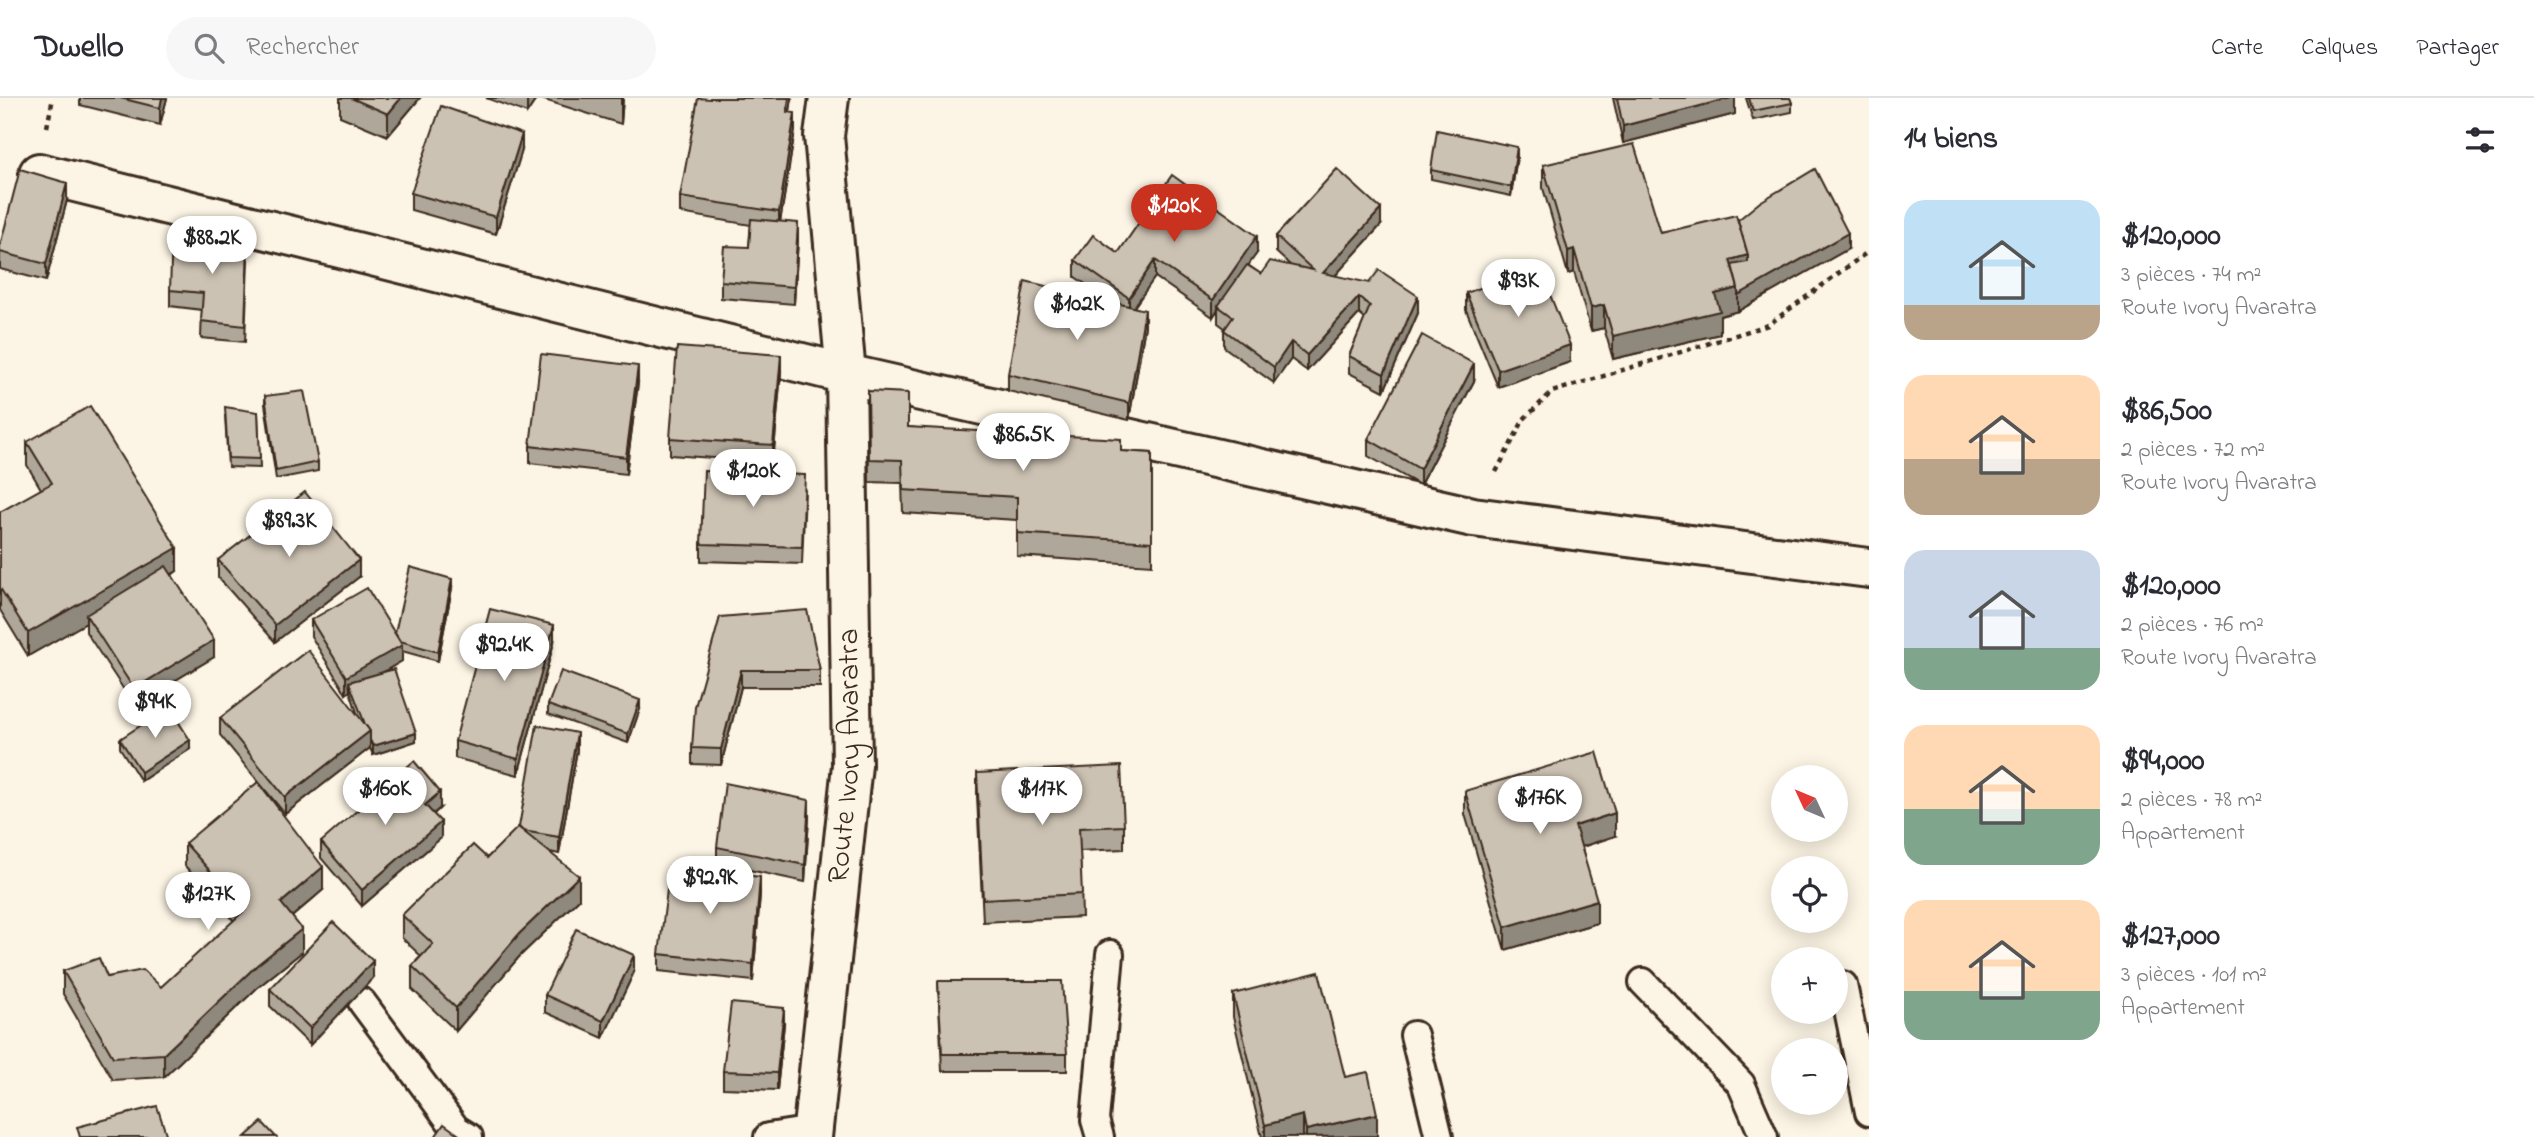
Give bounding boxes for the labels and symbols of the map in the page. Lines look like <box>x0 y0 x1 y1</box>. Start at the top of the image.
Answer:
pin: $120K <box>1125 184 1223 244</box>
pin: $88.2K <box>155 216 269 276</box>
pin: $93K <box>1477 260 1559 319</box>
pin: $102K <box>1028 282 1126 342</box>
pin: $86.5K <box>966 414 1080 473</box>
pin: $120K <box>704 450 802 509</box>
pin: $89.3K <box>232 500 346 559</box>
pin: $92.4K <box>447 624 561 683</box>
street label: Route Ivory Avaratra <box>817 628 874 886</box>
pin: $94K <box>114 680 196 740</box>
north arrow <box>1771 765 1848 842</box>
pin: $160K <box>336 768 434 827</box>
pin: $117K <box>993 768 1091 827</box>
pin: $176K <box>1491 776 1589 836</box>
pin: $92.9K <box>653 856 767 916</box>
pin: $127K <box>159 872 257 932</box>

